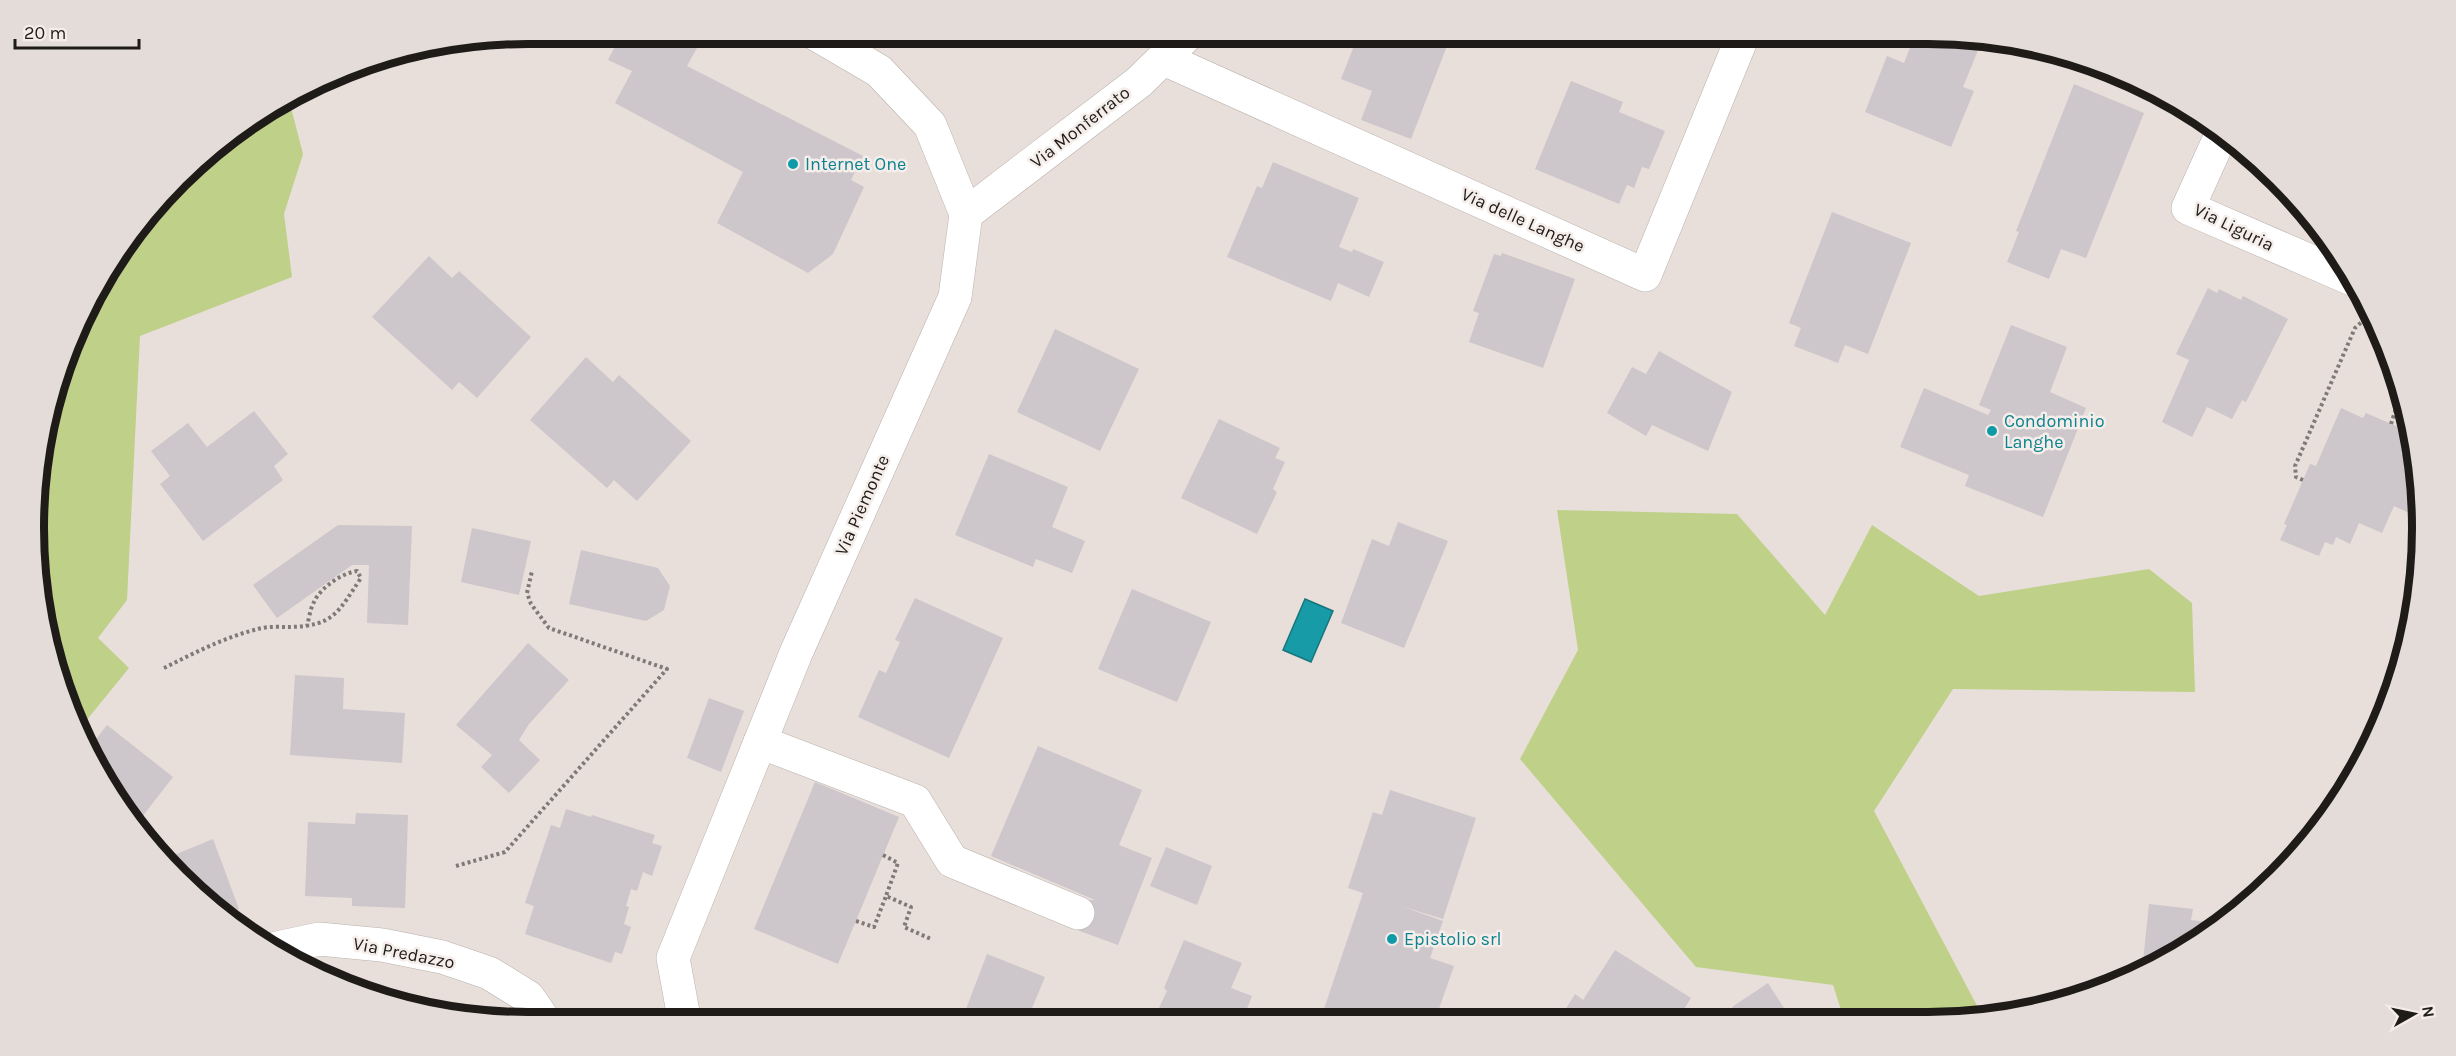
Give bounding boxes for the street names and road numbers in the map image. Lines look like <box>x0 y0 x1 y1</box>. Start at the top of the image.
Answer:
street label: Via Monferrato <box>1026 81 1134 173</box>
street label: Via delle Langhe <box>1458 183 1588 257</box>
street label: Via Liguria <box>2190 198 2278 256</box>
street label: Via Piemonte <box>830 451 894 559</box>
street label: Via Predazzo <box>351 932 457 974</box>

